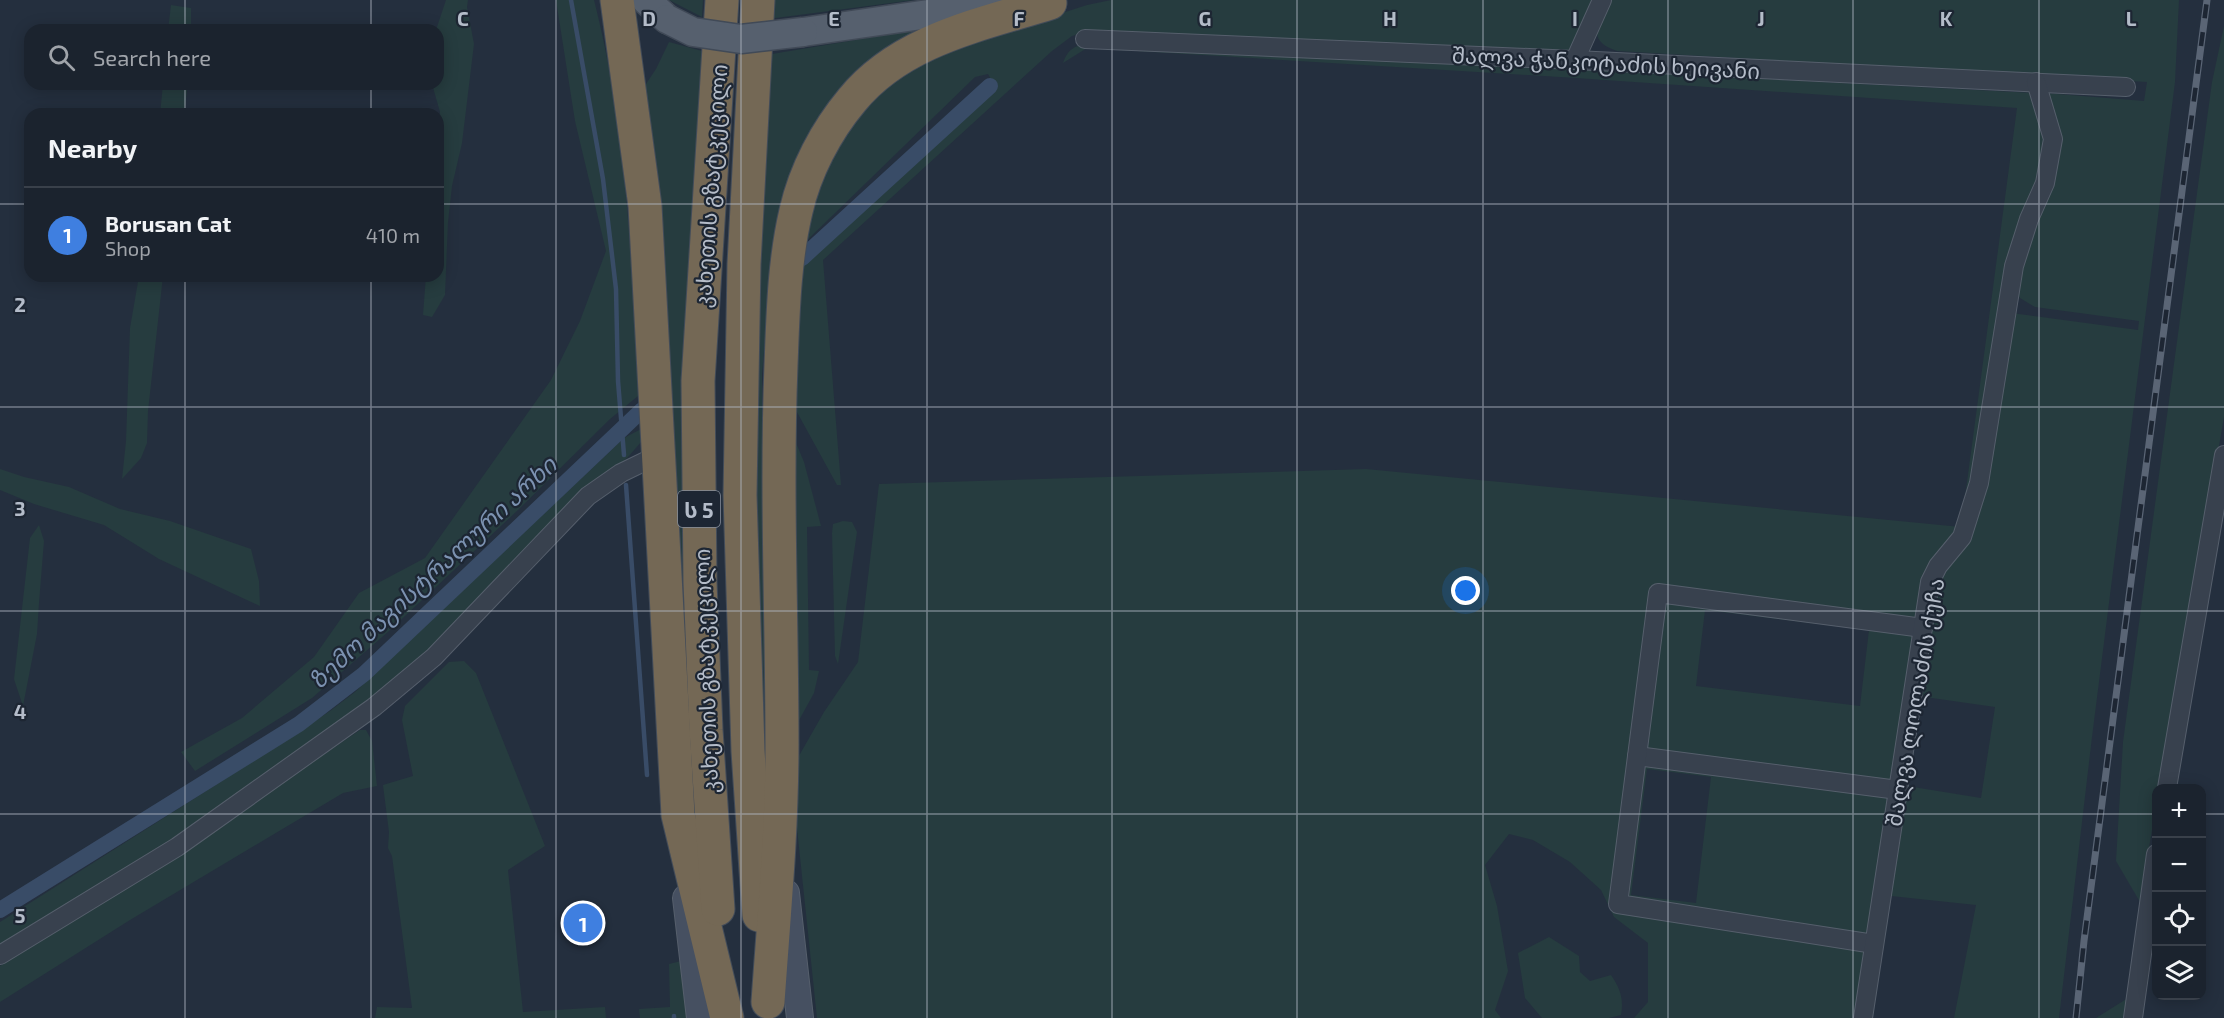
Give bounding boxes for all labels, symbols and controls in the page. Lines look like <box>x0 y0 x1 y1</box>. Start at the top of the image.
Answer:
text: C <box>457 6 469 30</box>
text: D <box>642 6 656 30</box>
text: E <box>828 6 840 30</box>
text: F <box>1013 6 1025 30</box>
text: G <box>1199 6 1211 30</box>
text: H <box>1383 6 1397 30</box>
text: I <box>1572 6 1578 30</box>
text: J <box>1757 6 1765 30</box>
text: K <box>1940 6 1953 30</box>
text: L <box>2126 6 2137 30</box>
search box <box>24 24 444 90</box>
icon: search <box>45 41 78 74</box>
street label: შალვა ჭანკოტაძის ხეივანი <box>1451 41 1761 85</box>
text: Search here <box>93 44 211 70</box>
street label: კახეთის გზატკეცილი <box>689 63 733 309</box>
text: Nearby <box>48 132 137 163</box>
text: Borusan Cat <box>105 210 231 236</box>
text: 1 <box>63 223 72 247</box>
text: 410 m <box>366 223 420 247</box>
text: Shop <box>105 236 151 260</box>
text: 2 <box>14 292 26 316</box>
water label: ზემო მაგისტრალური არხი <box>302 449 563 695</box>
road number: ს 5 <box>678 491 720 527</box>
text: 3 <box>14 496 26 520</box>
street label: კახეთის გზატკეცილი <box>688 548 724 794</box>
your location <box>1451 576 1480 605</box>
street label: შალვა ლოლაძის ქუჩა <box>1879 576 1951 829</box>
text: 4 <box>14 699 27 723</box>
map controls <box>2152 784 2206 1000</box>
button: + <box>2152 784 2206 838</box>
button: − <box>2152 838 2206 892</box>
button: locate <box>2152 892 2206 946</box>
pin: 1 <box>564 900 602 946</box>
text: 5 <box>14 903 26 927</box>
button: layers <box>2152 946 2206 1000</box>

